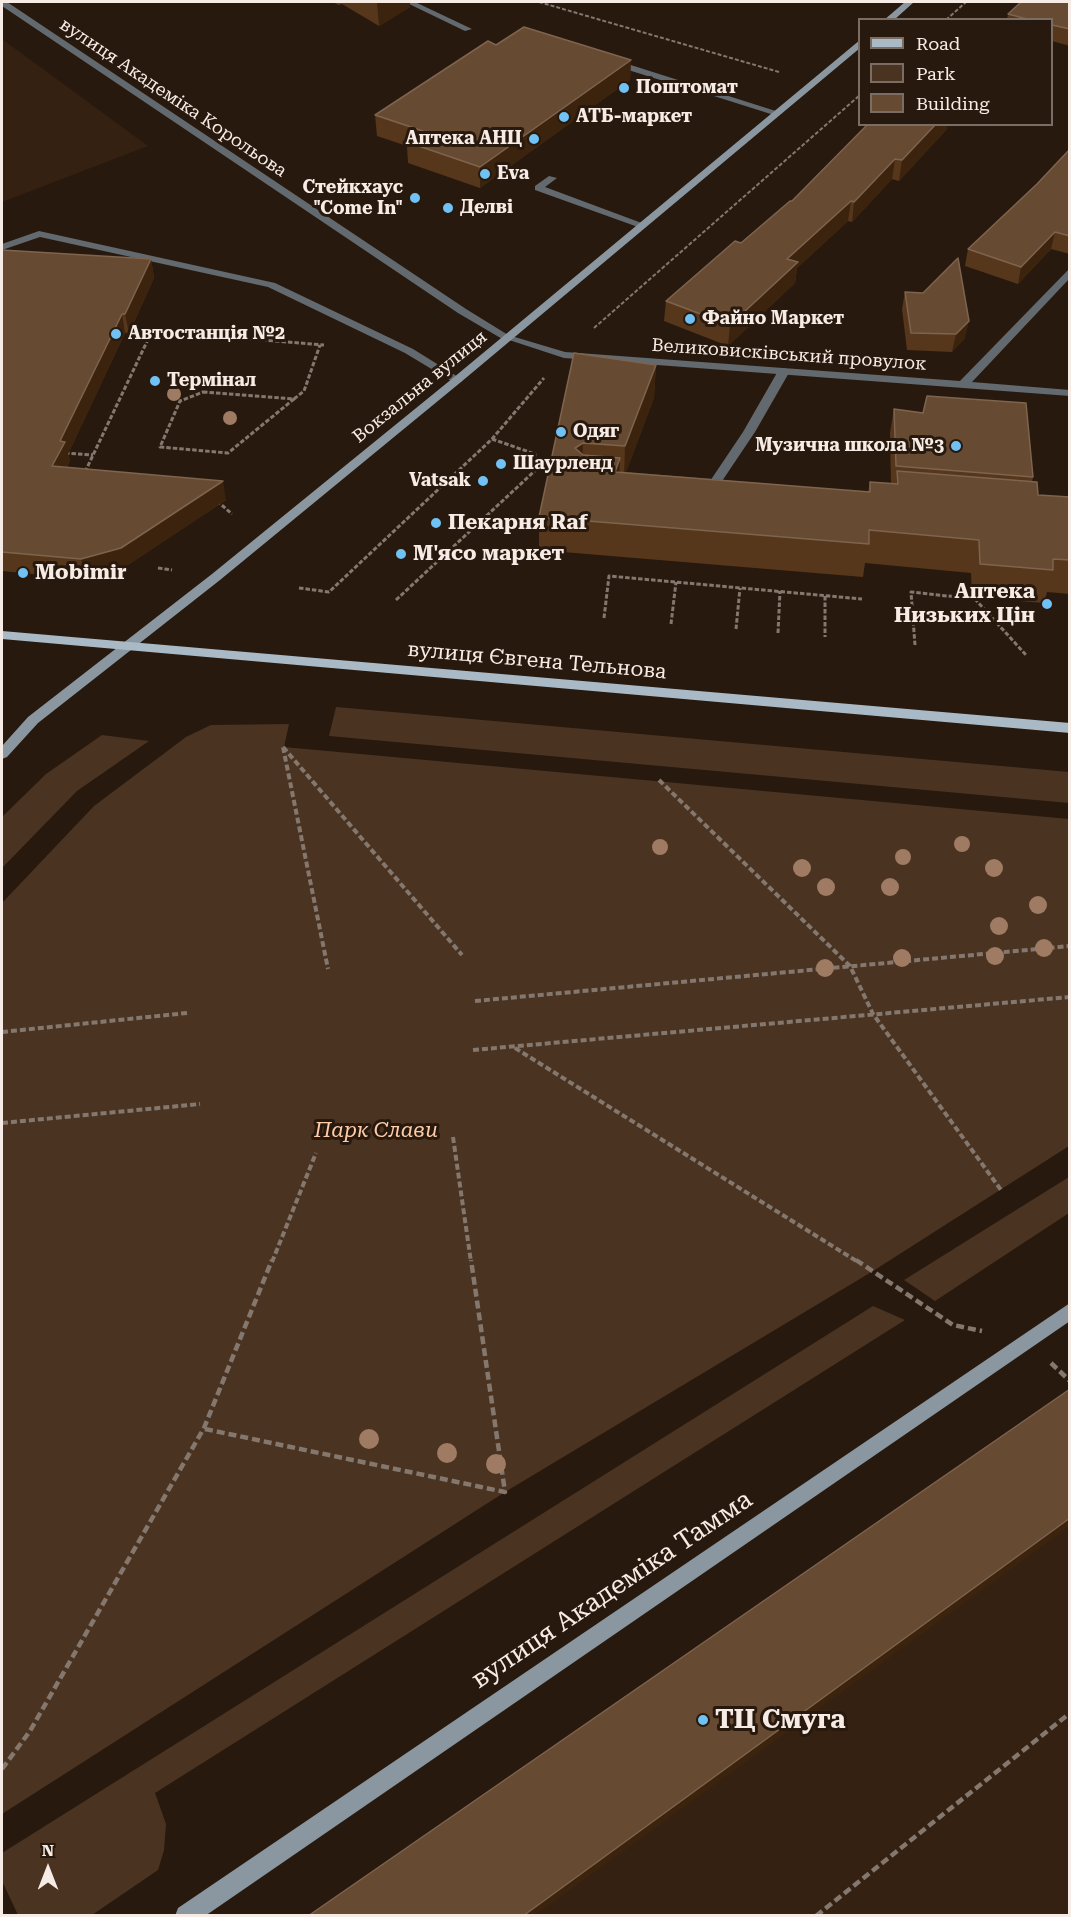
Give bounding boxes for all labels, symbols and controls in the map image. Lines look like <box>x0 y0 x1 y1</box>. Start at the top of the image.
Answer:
street label: вулиця Академіка Корольова <box>56 14 290 182</box>
legend <box>858 18 1053 126</box>
text: Road <box>916 33 960 54</box>
text: Park <box>916 63 956 84</box>
place label: Поштомат <box>636 77 738 99</box>
marker: Поштомат <box>617 81 631 95</box>
text: Building <box>916 93 990 114</box>
place label: АТБ-маркет <box>576 106 692 128</box>
marker: АТБ-маркет <box>557 110 571 124</box>
place label: Аптека АНЦ <box>406 128 522 150</box>
marker: Аптека АНЦ <box>527 132 541 146</box>
place label: Eva <box>497 163 529 185</box>
marker: Eva <box>478 167 492 181</box>
place label: Стейкхаус "Come In" <box>303 177 403 219</box>
marker: Стейкхаус "Come In" <box>408 191 422 205</box>
place label: Делві <box>460 197 513 219</box>
marker: Делві <box>441 201 455 215</box>
place label: Файно Маркет <box>702 308 844 330</box>
marker: Файно Маркет <box>683 312 697 326</box>
place label: Автостанція №2 <box>128 323 285 345</box>
street label: Вокзальна вулиця <box>349 326 491 448</box>
marker: Автостанція №2 <box>109 327 123 341</box>
street label: Великовисківський провулок <box>651 335 927 375</box>
place label: Термінал <box>167 370 256 392</box>
marker: Термінал <box>148 374 162 388</box>
place label: Одяг <box>573 421 619 443</box>
marker: Одяг <box>554 425 568 439</box>
place label: Музична школа №3 <box>755 435 944 457</box>
marker: Музична школа №3 <box>949 439 963 453</box>
place label: Шаурленд <box>513 453 613 475</box>
marker: Шаурленд <box>494 457 508 471</box>
place label: Vatsak <box>409 470 471 492</box>
marker: Vatsak <box>476 474 490 488</box>
place label: Пекарня Raf <box>448 510 587 536</box>
marker: Пекарня Raf <box>429 516 443 530</box>
place label: М'ясо маркет <box>413 541 564 567</box>
marker: М'ясо маркет <box>394 547 408 561</box>
place label: Mobimir <box>35 560 126 586</box>
marker: Mobimir <box>16 566 30 580</box>
place label: Аптека Низьких Цін <box>894 579 1035 629</box>
marker: Аптека Низьких Цін <box>1040 597 1054 611</box>
street label: вулиця Євгена Тельнова <box>406 637 668 685</box>
park label: Парк Слави <box>314 1118 438 1144</box>
street label: вулиця Академіка Тамма <box>466 1484 758 1696</box>
place label: ТЦ Смуга <box>715 1704 845 1736</box>
marker: ТЦ Смуга <box>696 1713 710 1727</box>
north arrow <box>18 1839 78 1899</box>
text: N <box>42 1841 54 1860</box>

